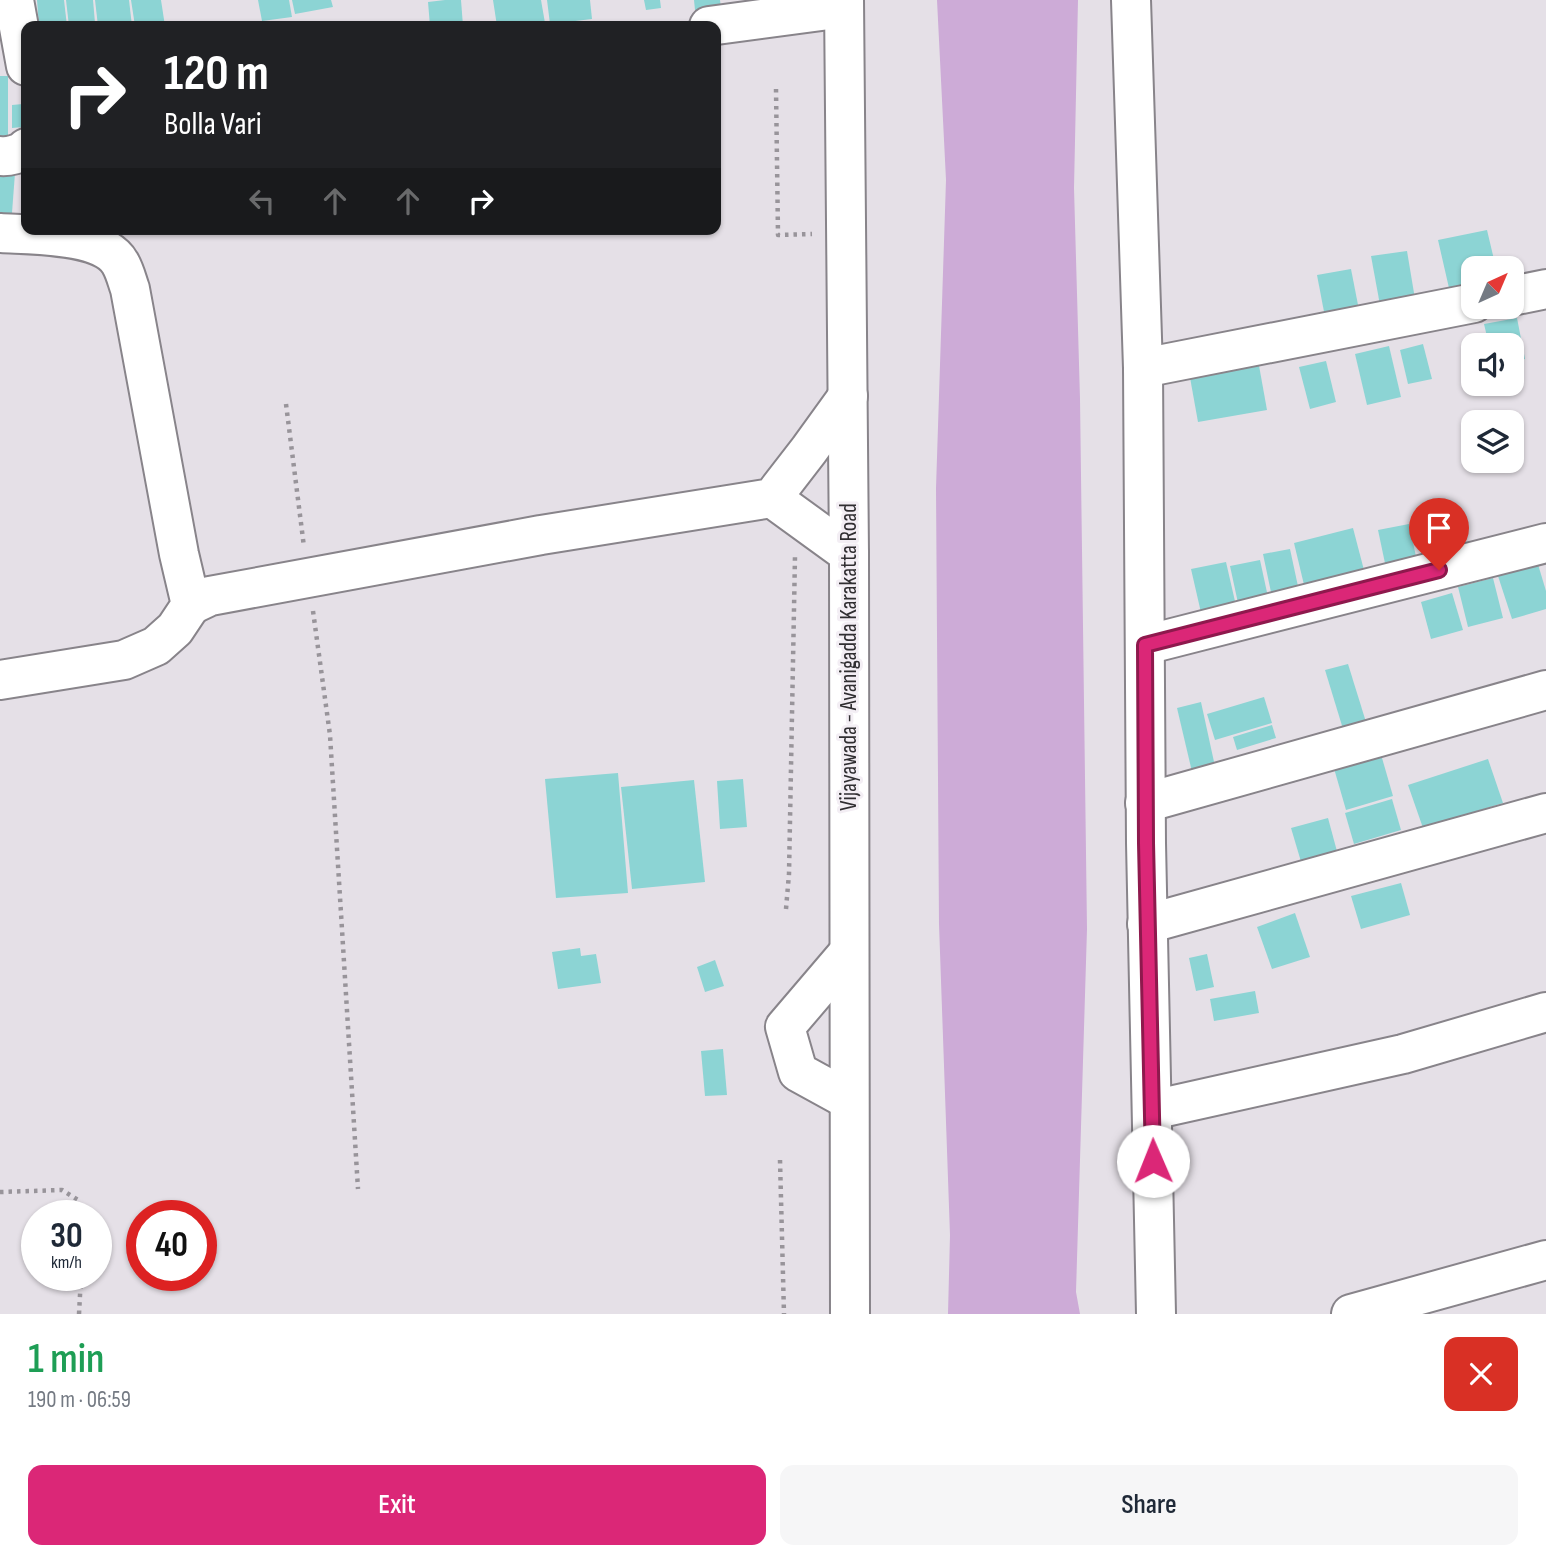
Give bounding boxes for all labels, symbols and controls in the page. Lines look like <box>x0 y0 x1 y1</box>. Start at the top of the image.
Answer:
text: 120 m <box>164 45 269 104</box>
icon: right <box>49 49 140 140</box>
text: Bolla Vari <box>164 105 262 144</box>
icon: left <box>243 182 281 220</box>
icon: ahead <box>316 182 354 220</box>
icon: ahead <box>389 182 427 220</box>
icon: right <box>462 182 500 220</box>
north arrow <box>1461 256 1524 318</box>
map controls <box>1461 256 1524 473</box>
button: sound <box>1461 333 1524 396</box>
button: layers <box>1461 410 1524 473</box>
pin <box>1409 498 1469 570</box>
street label: Vijayawada - Avanigadda Karakatta Road <box>835 503 863 811</box>
icon: arrive <box>1420 509 1458 547</box>
position arrow <box>1116 1124 1190 1198</box>
speed limit sign: 40 <box>126 1200 217 1291</box>
text: 30 <box>50 1215 83 1258</box>
text: km/h <box>51 1252 82 1273</box>
text: 1 min <box>28 1334 104 1385</box>
button: close <box>1444 1337 1518 1411</box>
text: 190 m · 06:59 <box>28 1386 131 1414</box>
button: Exit <box>28 1465 766 1545</box>
button: Share <box>780 1465 1518 1545</box>

